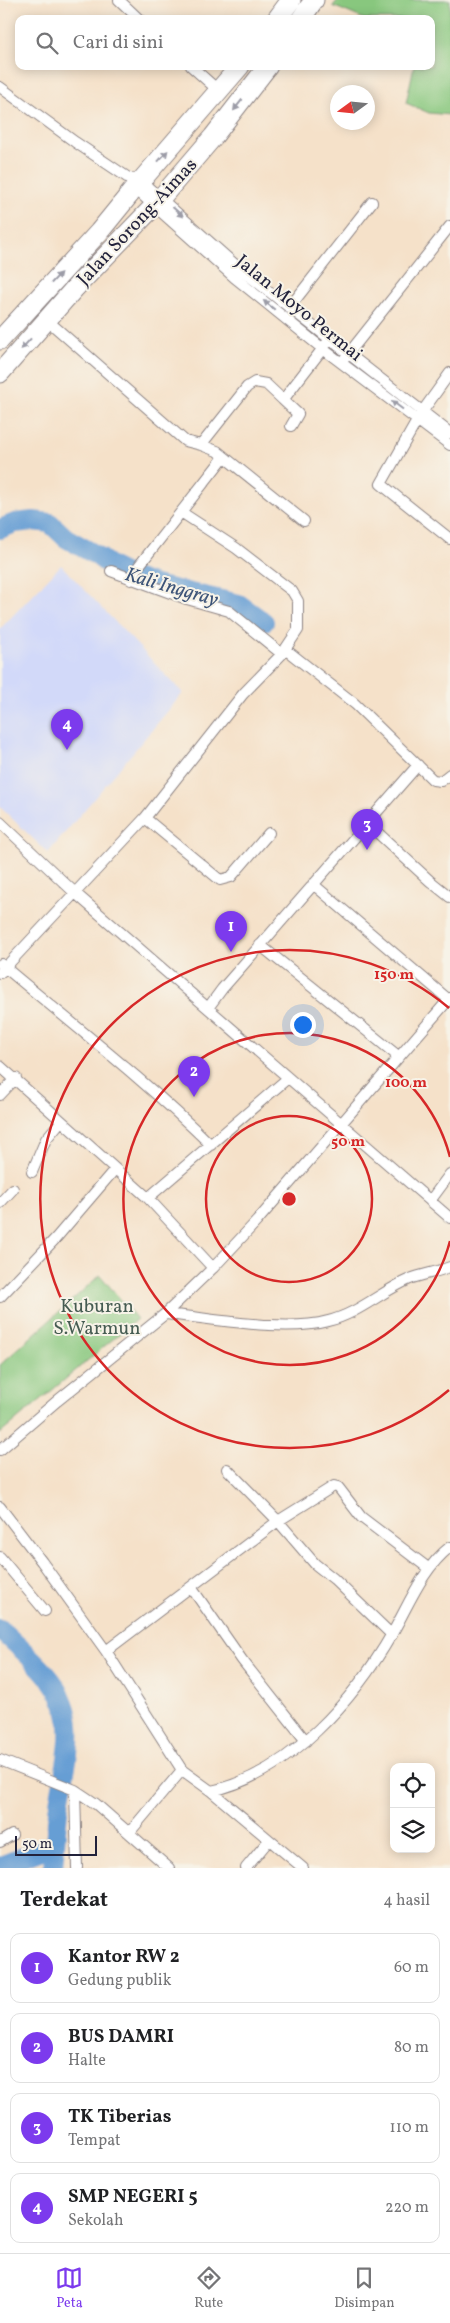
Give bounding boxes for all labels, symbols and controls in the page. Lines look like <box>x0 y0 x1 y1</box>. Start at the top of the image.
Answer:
search box <box>15 15 435 70</box>
icon: search <box>33 29 61 57</box>
text: Cari di sini <box>73 30 164 56</box>
north arrow <box>330 85 375 130</box>
one-way arrow <box>233 98 244 111</box>
one-way arrow <box>157 150 169 162</box>
street label: Jalan Sorong-Aimas <box>71 153 204 292</box>
one-way arrow <box>171 206 183 218</box>
street label: Jalan Moyo Permai <box>230 249 368 368</box>
one-way arrow <box>51 272 62 285</box>
one-way arrow <box>263 300 276 311</box>
one-way arrow <box>20 337 32 349</box>
one-way arrow <box>390 400 404 410</box>
water label: Kali Inggray <box>121 561 221 615</box>
pin: 4 <box>51 709 83 750</box>
pin: 3 <box>351 809 383 850</box>
pin: 1 <box>215 911 247 952</box>
text: 150 m <box>374 965 414 986</box>
your location <box>290 1012 316 1038</box>
pin: 2 <box>178 1056 210 1097</box>
text: 100 m <box>385 1073 428 1094</box>
text: 50 m <box>331 1132 365 1153</box>
centre of rings <box>280 1190 298 1208</box>
park label: Kuburan S.Warmun <box>53 1294 141 1342</box>
map controls <box>390 1763 435 1853</box>
button: locate <box>390 1763 435 1808</box>
button: layers <box>390 1808 435 1853</box>
scale bar <box>15 1833 98 1856</box>
text: 50 m <box>22 1835 52 1854</box>
text: Terdekat <box>20 1886 108 1915</box>
text: 4 hasil <box>383 1890 430 1912</box>
text: Kantor RW 2 <box>68 1944 180 1970</box>
text: 1 <box>34 1957 40 1979</box>
text: 60 m <box>394 1957 429 1979</box>
text: Gedung publik <box>68 1970 171 1992</box>
text: BUS DAMRI <box>68 2024 174 2050</box>
text: 2 <box>33 2037 41 2059</box>
text: 80 m <box>394 2037 429 2059</box>
text: Halte <box>68 2050 106 2072</box>
text: TK Tiberias <box>68 2104 171 2130</box>
text: 3 <box>33 2117 41 2139</box>
text: 110 m <box>390 2117 429 2139</box>
text: Tempat <box>68 2130 121 2152</box>
text: SMP NEGERI 5 <box>68 2184 198 2210</box>
text: 4 <box>32 2197 42 2219</box>
text: 220 m <box>385 2197 429 2219</box>
text: Sekolah <box>68 2210 124 2232</box>
tab: Peta <box>55 2264 83 2313</box>
tab: Rute <box>194 2264 223 2313</box>
tab: Disimpan <box>334 2264 395 2313</box>

